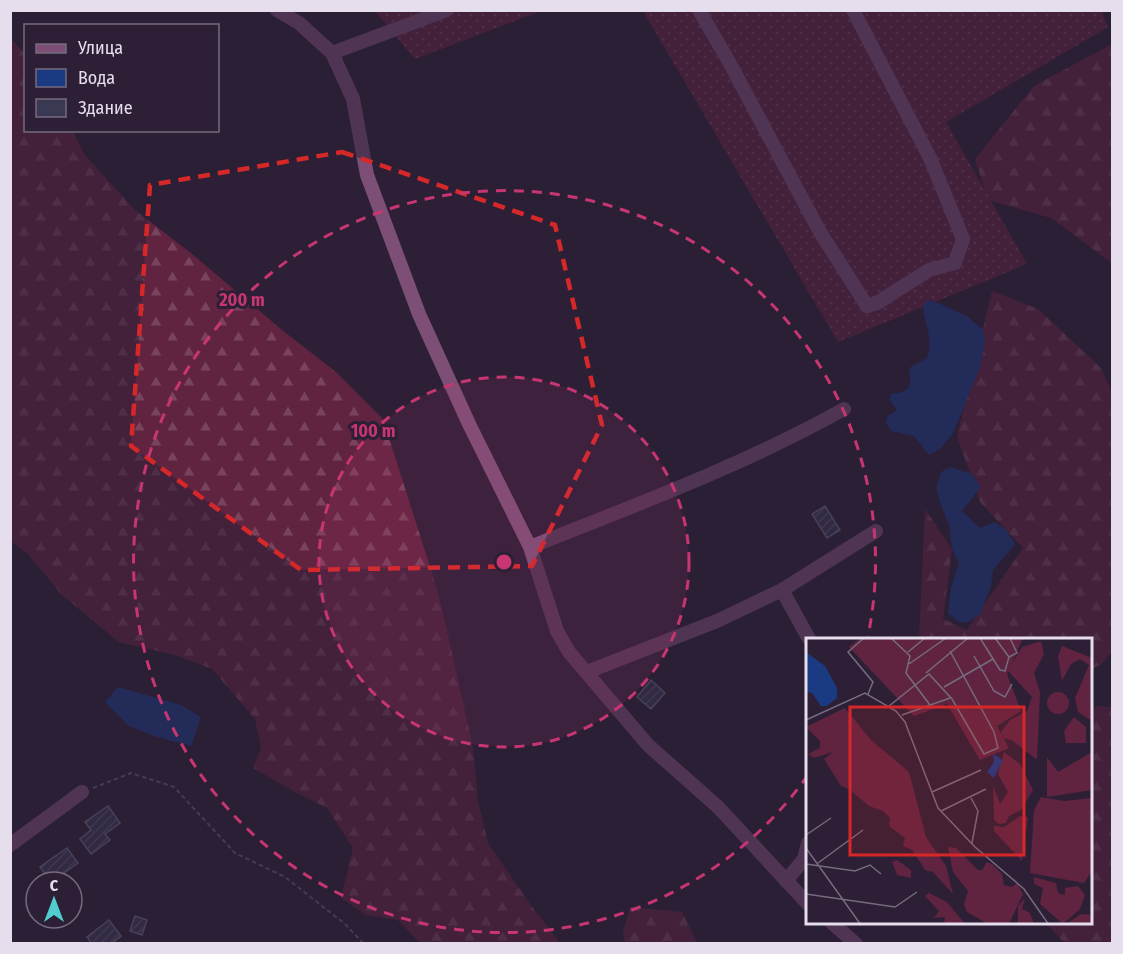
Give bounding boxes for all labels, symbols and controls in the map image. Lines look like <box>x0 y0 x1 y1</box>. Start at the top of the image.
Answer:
legend <box>24 24 219 132</box>
text: Улица <box>77 37 123 59</box>
text: Вода <box>78 67 115 89</box>
text: Здание <box>78 97 133 119</box>
text: 200 m <box>218 289 265 311</box>
text: 100 m <box>351 420 395 442</box>
centre of rings <box>494 552 514 572</box>
inset map <box>806 638 1093 924</box>
north arrow <box>24 870 84 930</box>
text: С <box>50 876 59 895</box>

